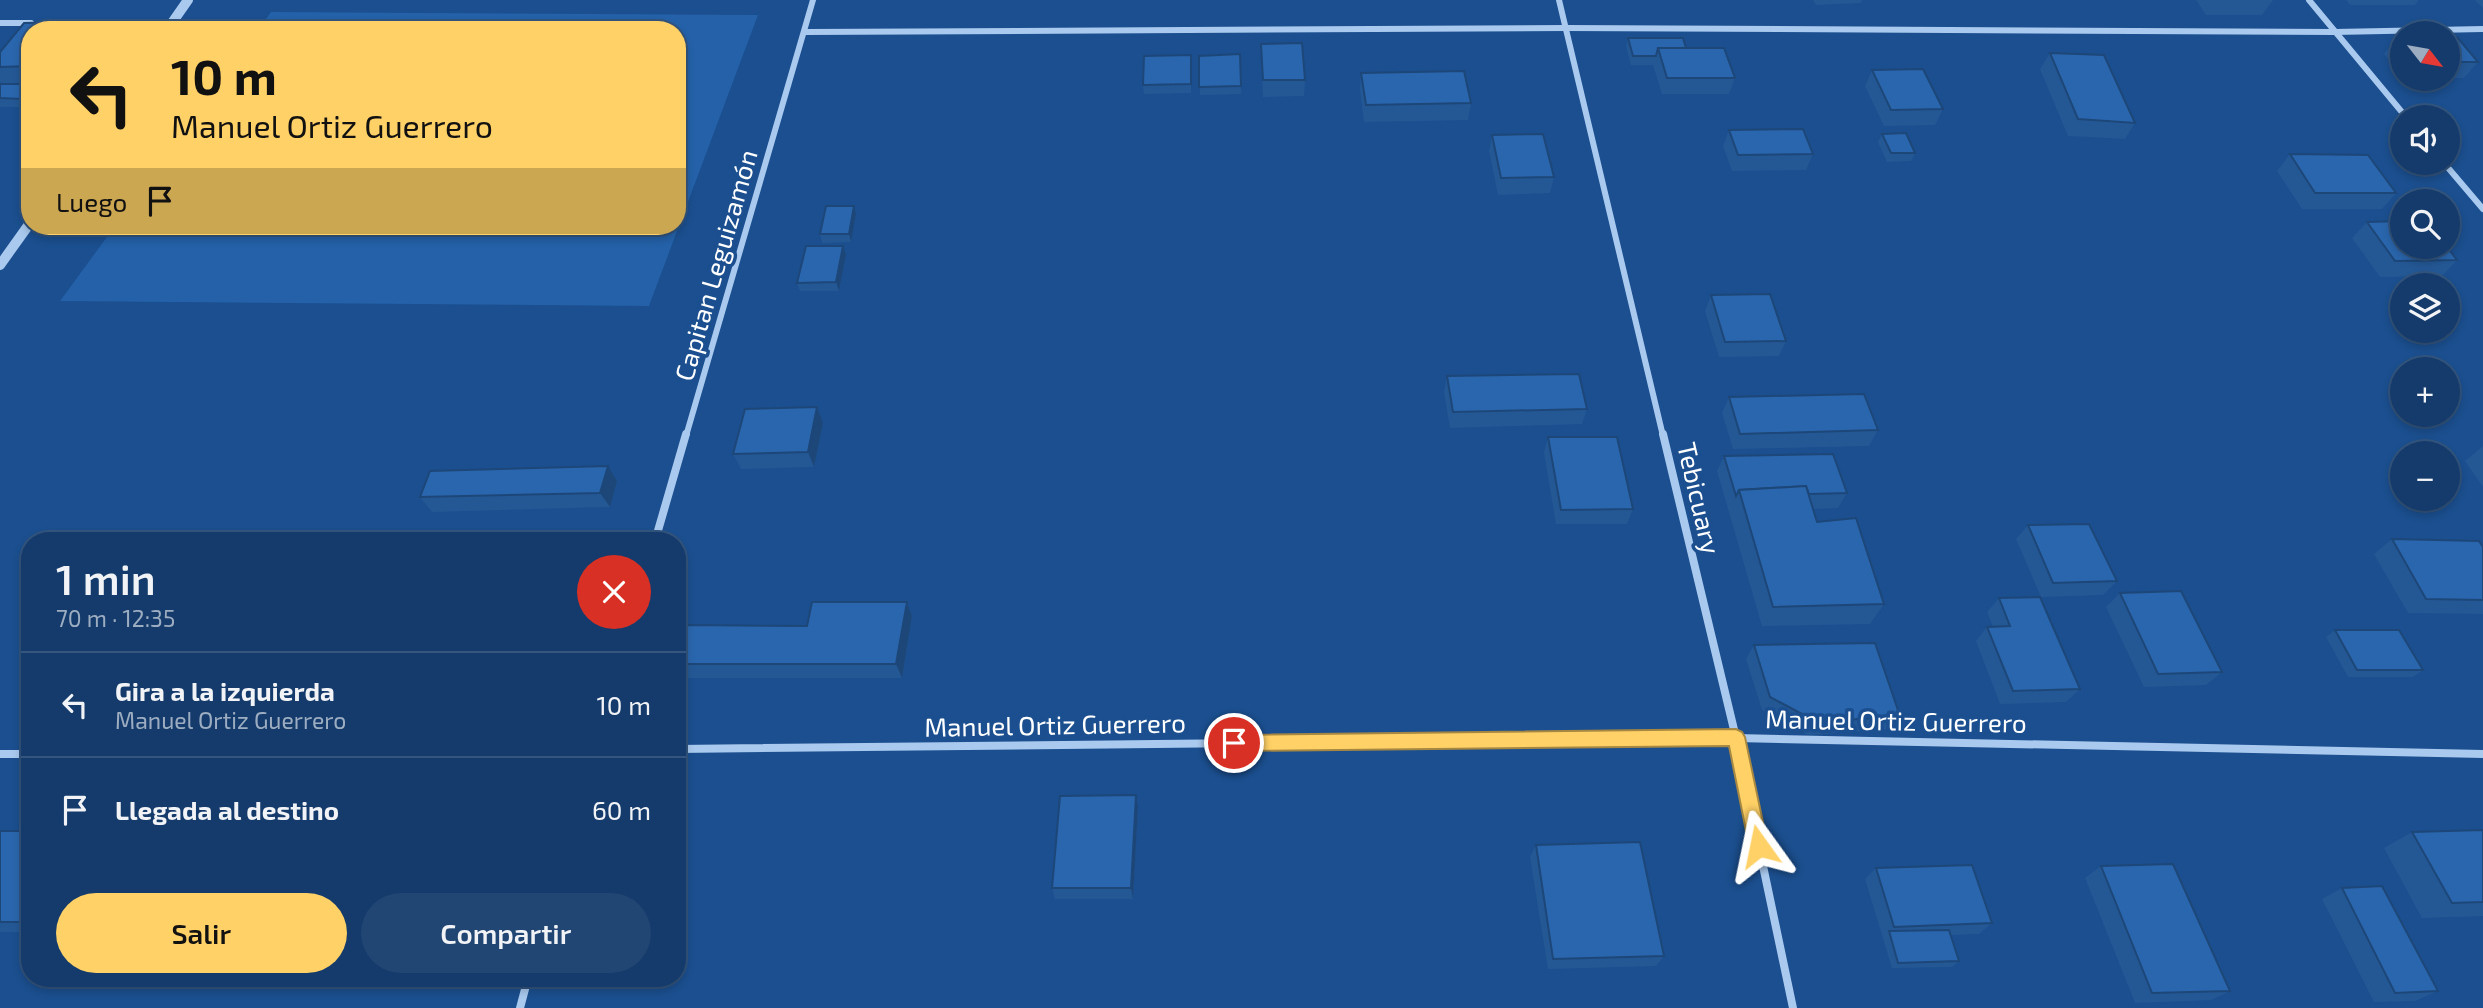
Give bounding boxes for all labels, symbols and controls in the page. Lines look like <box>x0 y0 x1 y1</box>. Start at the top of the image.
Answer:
north arrow <box>2390 21 2460 91</box>
map controls <box>2390 21 2460 511</box>
text: 10 m <box>171 46 277 105</box>
icon: left <box>56 49 147 140</box>
button: sound <box>2390 105 2460 175</box>
text: Manuel Ortiz Guerrero <box>171 106 493 144</box>
street label: Capitan Leguizamón <box>667 146 763 384</box>
icon: arrive <box>141 182 179 220</box>
text: Luego <box>56 186 127 217</box>
button: search <box>2390 189 2460 259</box>
button: layers <box>2390 273 2460 343</box>
button: + <box>2390 357 2460 427</box>
street label: Tebicuary <box>1672 439 1728 557</box>
button: − <box>2390 441 2460 511</box>
text: 1 min <box>56 553 156 603</box>
button: close <box>577 555 651 629</box>
text: 70 m · 12:35 <box>56 604 175 632</box>
text: Gira a la izquierda <box>115 675 335 706</box>
icon: left <box>56 686 94 724</box>
text: 10 m <box>596 689 651 720</box>
street label: Manuel Ortiz Guerrero <box>1765 702 2027 738</box>
text: Manuel Ortiz Guerrero <box>115 706 346 734</box>
street label: Manuel Ortiz Guerrero <box>924 706 1186 742</box>
pin <box>1204 713 1264 773</box>
icon: arrive <box>1215 724 1253 762</box>
icon: arrive <box>56 791 94 829</box>
text: Llegada al destino <box>115 794 339 825</box>
text: 60 m <box>592 794 651 825</box>
position arrow <box>1722 809 1796 883</box>
button: Salir <box>56 893 347 973</box>
button: Compartir <box>361 893 651 973</box>

